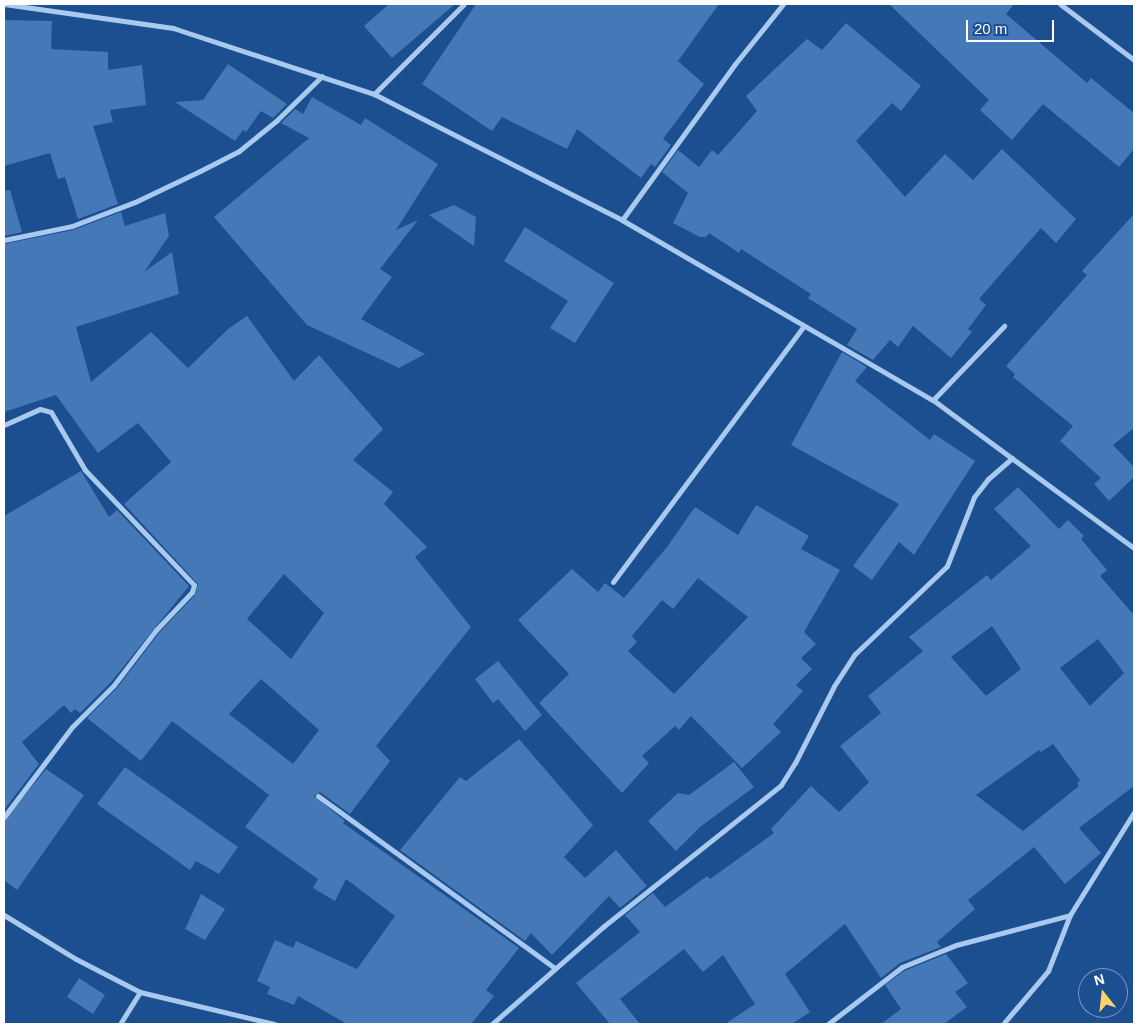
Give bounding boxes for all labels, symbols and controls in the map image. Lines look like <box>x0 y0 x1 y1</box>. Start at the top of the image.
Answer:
scale bar <box>968 10 1056 42</box>
text: 20 m <box>974 20 1007 37</box>
north arrow <box>1078 968 1128 1018</box>
text: N <box>1092 970 1106 989</box>

